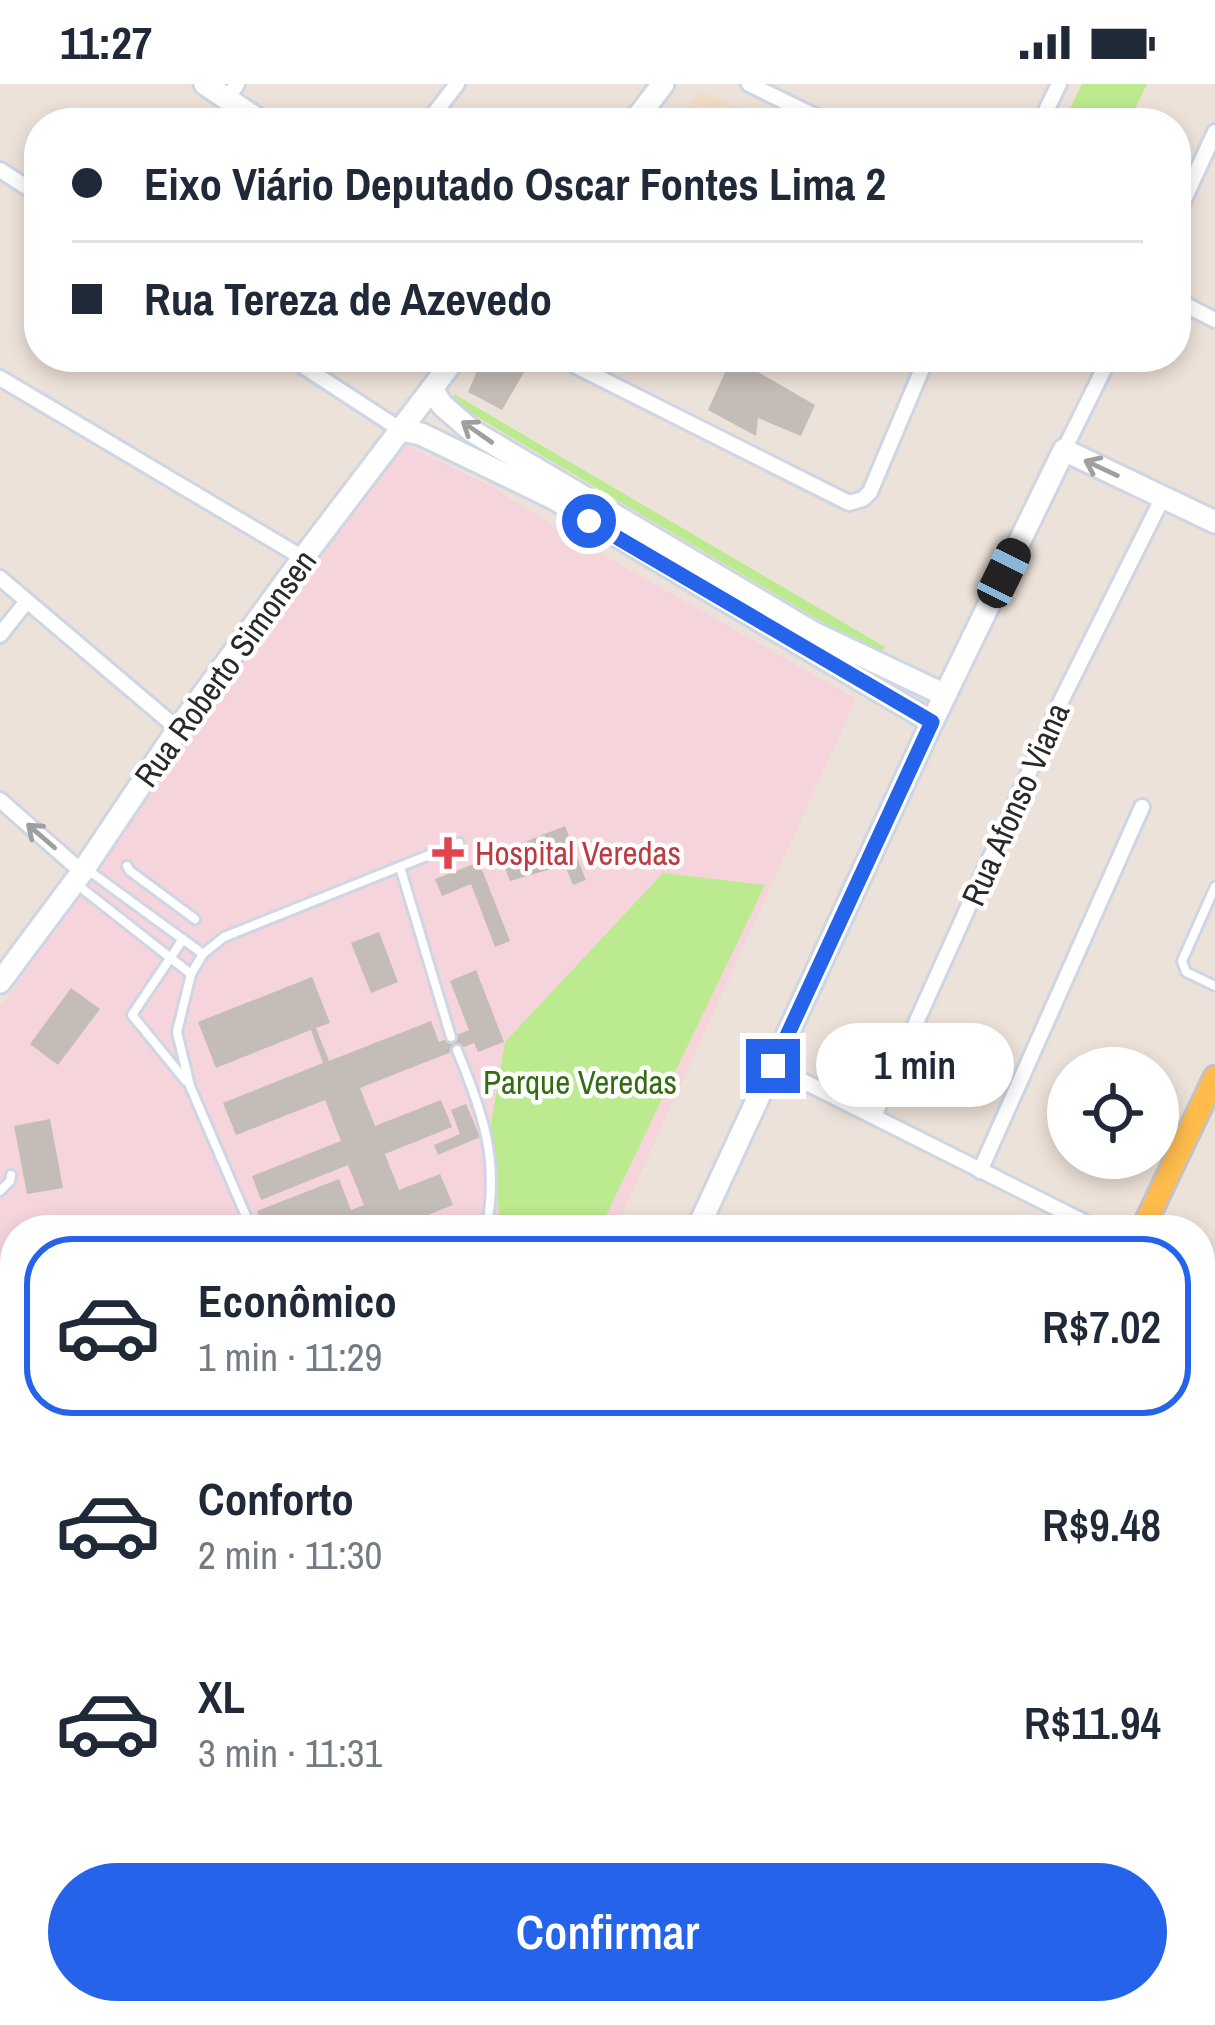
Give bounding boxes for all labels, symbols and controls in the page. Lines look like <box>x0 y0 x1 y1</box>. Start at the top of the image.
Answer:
text: 11:27 <box>60 12 152 73</box>
text: Eixo Viário Deputado Oscar Fontes Lima 2 <box>144 153 886 214</box>
text: Rua Tereza de Azevedo <box>144 268 552 329</box>
one-way arrow <box>461 420 494 445</box>
one-way arrow <box>1084 456 1120 478</box>
route start <box>562 494 616 548</box>
car <box>972 533 1036 613</box>
street label: Rua Roberto Simonsen <box>124 541 326 795</box>
street label: Rua Afonso Viana <box>951 696 1079 912</box>
one-way arrow <box>26 823 57 850</box>
place label: Hospital Veredas <box>475 831 681 875</box>
marker: Hospital Veredas <box>432 837 464 869</box>
callout: 1 min <box>815 1024 1013 1108</box>
route end <box>746 1039 800 1093</box>
text: 1 min <box>874 1039 956 1091</box>
map controls <box>1047 1047 1179 1179</box>
button: locate <box>1047 1047 1179 1179</box>
park label: Parque Veredas <box>483 1060 677 1104</box>
text: Econômico <box>198 1270 397 1331</box>
icon: car <box>54 1272 162 1380</box>
text: R$7.02 <box>1042 1296 1161 1357</box>
text: 1 min · 11:29 <box>198 1331 382 1383</box>
text: Conforto <box>198 1468 354 1529</box>
icon: car <box>54 1470 162 1578</box>
text: R$9.48 <box>1042 1494 1161 1555</box>
text: 2 min · 11:30 <box>198 1529 382 1581</box>
text: XL <box>198 1666 245 1727</box>
icon: car <box>54 1668 162 1776</box>
text: R$11.94 <box>1024 1692 1161 1753</box>
text: 3 min · 11:31 <box>198 1727 382 1779</box>
button: Confirmar <box>48 1863 1167 2001</box>

